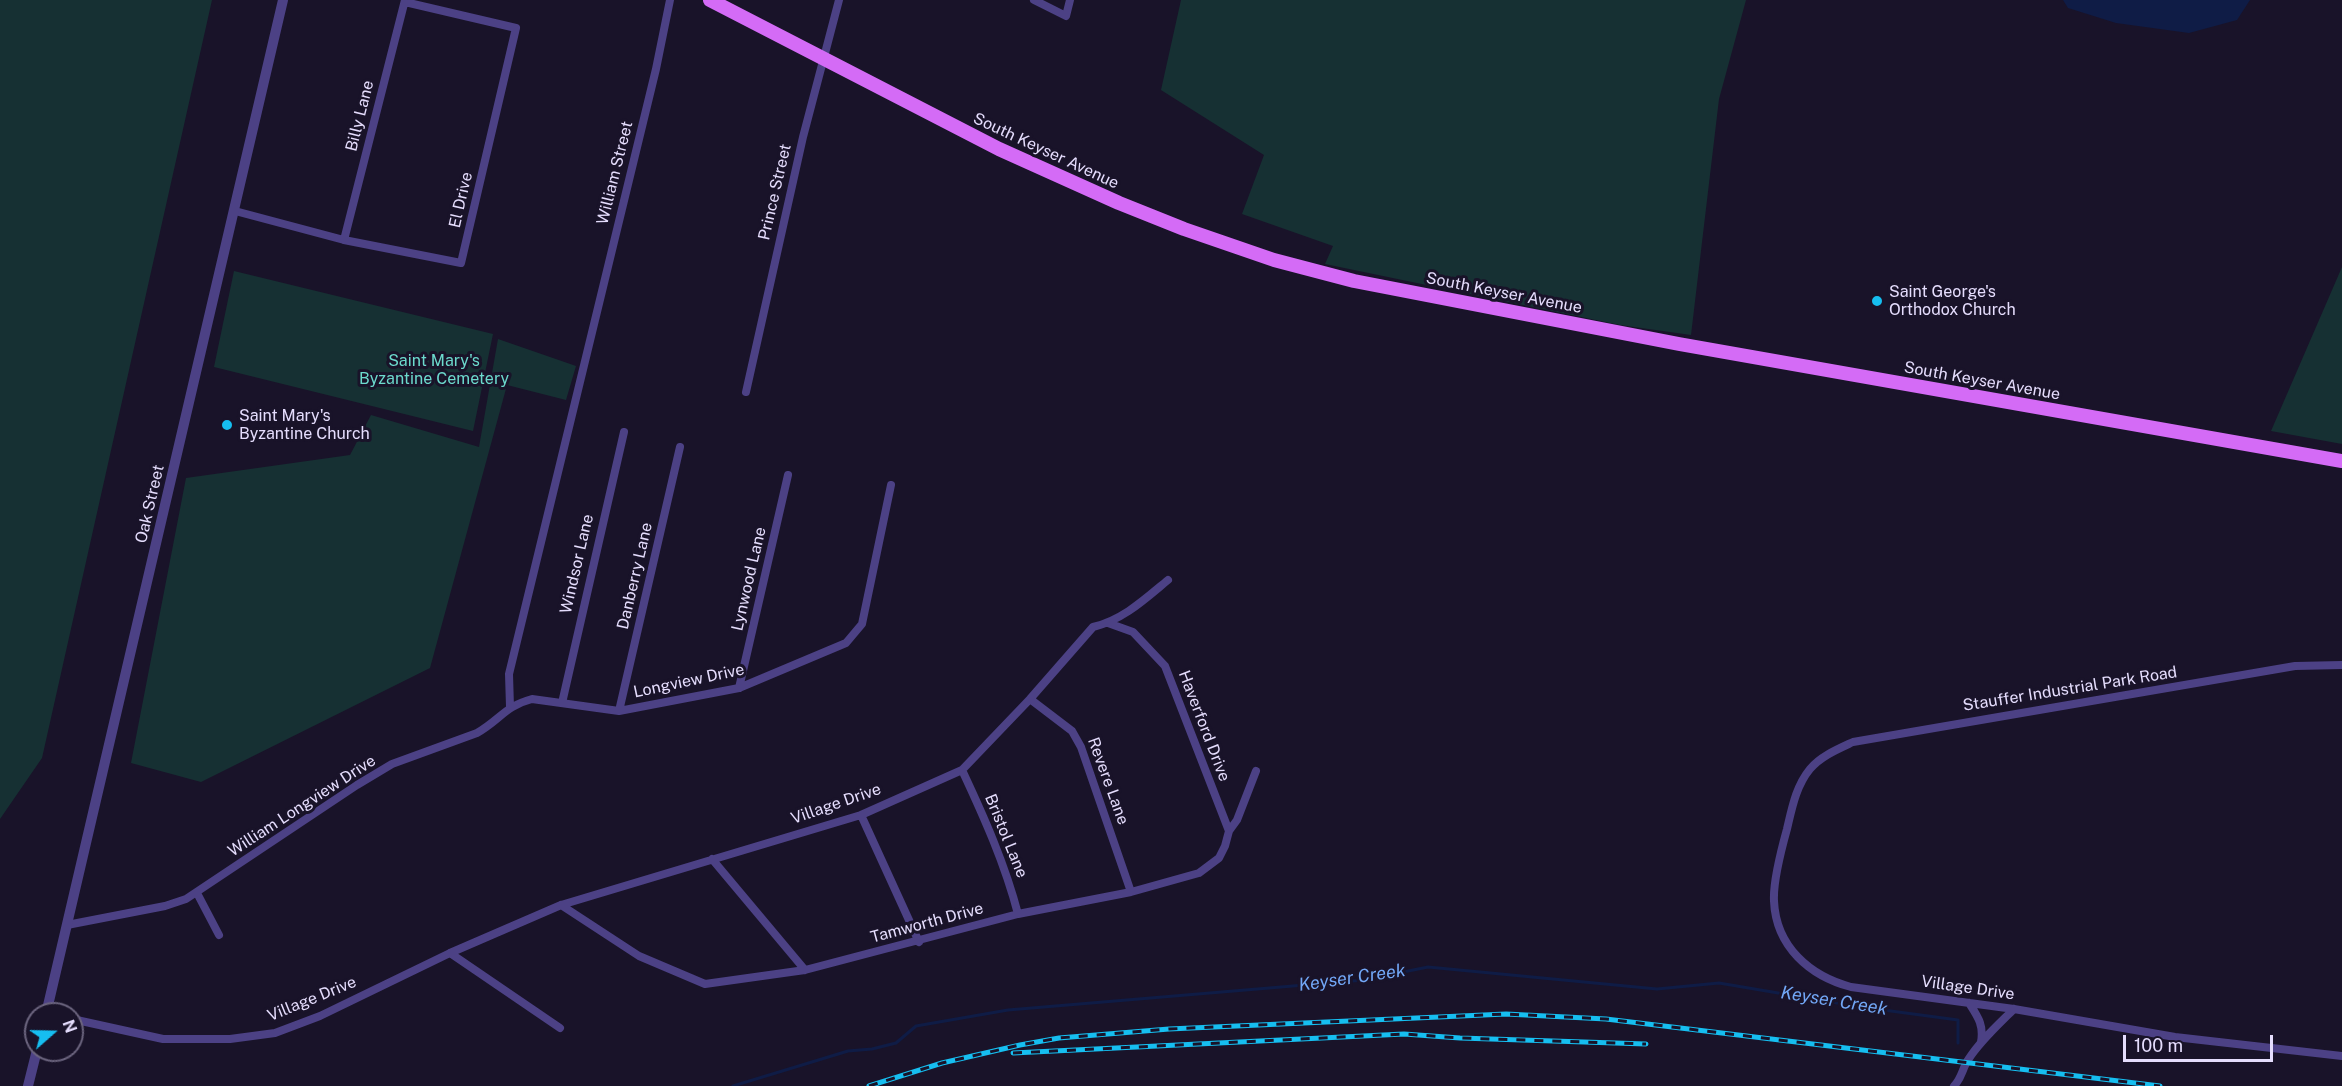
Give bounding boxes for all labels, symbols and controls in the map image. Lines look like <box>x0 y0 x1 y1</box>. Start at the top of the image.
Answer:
street label: Billy Lane <box>342 79 378 153</box>
street label: South Keyser Avenue <box>970 109 1122 193</box>
street label: William Street <box>593 119 637 227</box>
street label: Prince Street <box>755 142 795 242</box>
street label: El Drive <box>445 170 477 230</box>
street label: South Keyser Avenue <box>1424 268 1584 318</box>
place label: Saint George's Orthodox Church <box>1889 282 2016 320</box>
marker: Saint George's Orthodox Church <box>1870 294 1884 308</box>
park label: Saint Mary's Byzantine Cemetery <box>359 351 509 389</box>
street label: South Keyser Avenue <box>1902 358 2062 404</box>
place label: Saint Mary's Byzantine Church <box>239 406 370 444</box>
marker: Saint Mary's Byzantine Church <box>220 418 234 432</box>
street label: Oak Street <box>132 463 168 545</box>
street label: Windsor Lane <box>556 512 598 616</box>
street label: Danberry Lane <box>613 521 657 631</box>
street label: Lynwood Lane <box>728 525 770 633</box>
street label: Longview Drive <box>632 660 746 702</box>
street label: Stauffer Industrial Park Road <box>1962 663 2178 715</box>
street label: Haverford Drive <box>1174 668 1234 784</box>
street label: Revere Lane <box>1083 735 1133 827</box>
street label: William Longview Drive <box>225 751 379 861</box>
street label: Village Drive <box>788 780 884 828</box>
street label: Bristol Lane <box>980 791 1032 881</box>
street label: Tamworth Drive <box>869 899 985 947</box>
water label: Keyser Creek <box>1297 960 1407 996</box>
street label: Village Drive <box>265 972 359 1026</box>
street label: Village Drive <box>1920 972 2016 1004</box>
water label: Keyser Creek <box>1779 982 1889 1020</box>
north arrow <box>24 1002 84 1062</box>
text: N <box>58 1017 81 1035</box>
scale bar <box>2126 1023 2276 1061</box>
text: 100 m <box>2134 1035 2183 1056</box>

